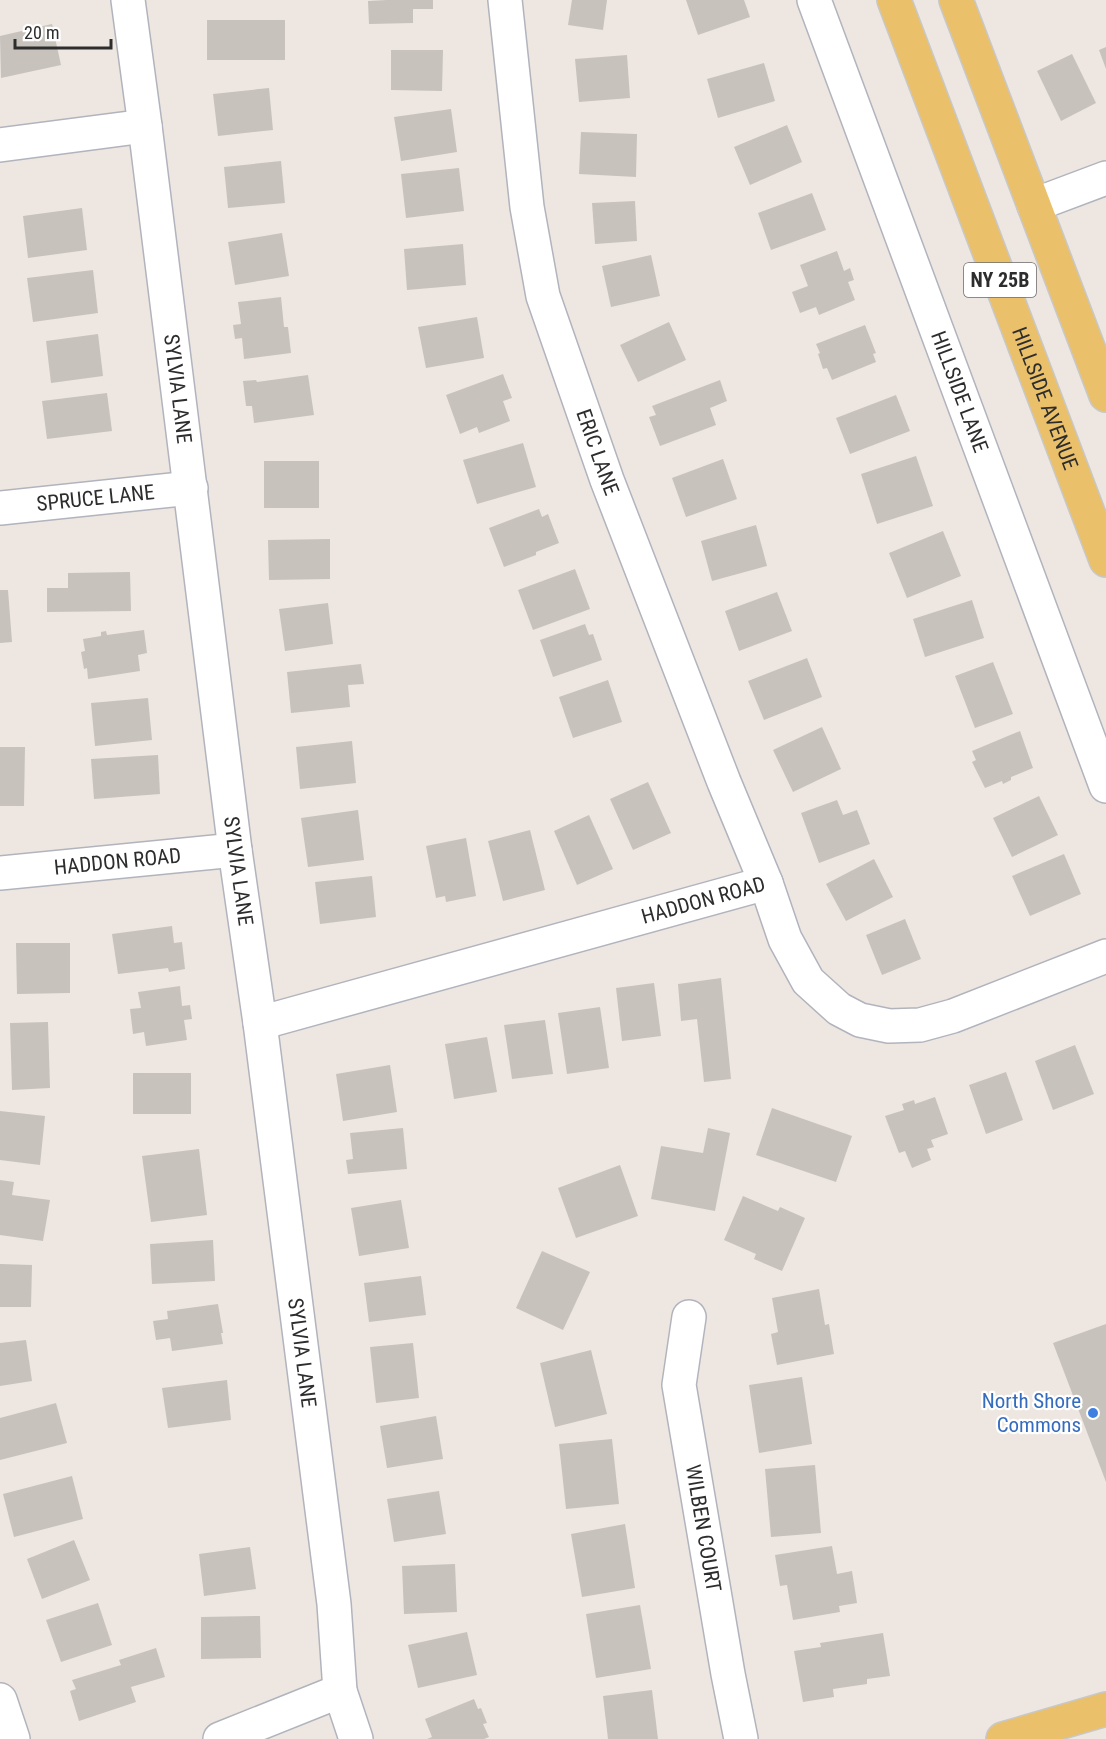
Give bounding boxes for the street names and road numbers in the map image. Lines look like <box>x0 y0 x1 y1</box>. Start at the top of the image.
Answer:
road number: NY 25B <box>964 263 1036 297</box>
street label: HILLSIDE AVENUE <box>1007 324 1083 473</box>
street label: HILLSIDE LANE <box>926 328 993 456</box>
street label: SYLVIA LANE <box>159 333 196 445</box>
street label: ERIC LANE <box>571 406 624 499</box>
street label: SPRUCE LANE <box>35 480 156 516</box>
street label: SYLVIA LANE <box>219 815 258 927</box>
street label: HADDON ROAD <box>53 843 182 880</box>
street label: HADDON ROAD <box>639 872 768 929</box>
street label: SYLVIA LANE <box>283 1297 321 1409</box>
street label: WILBEN COURT <box>681 1463 726 1594</box>

